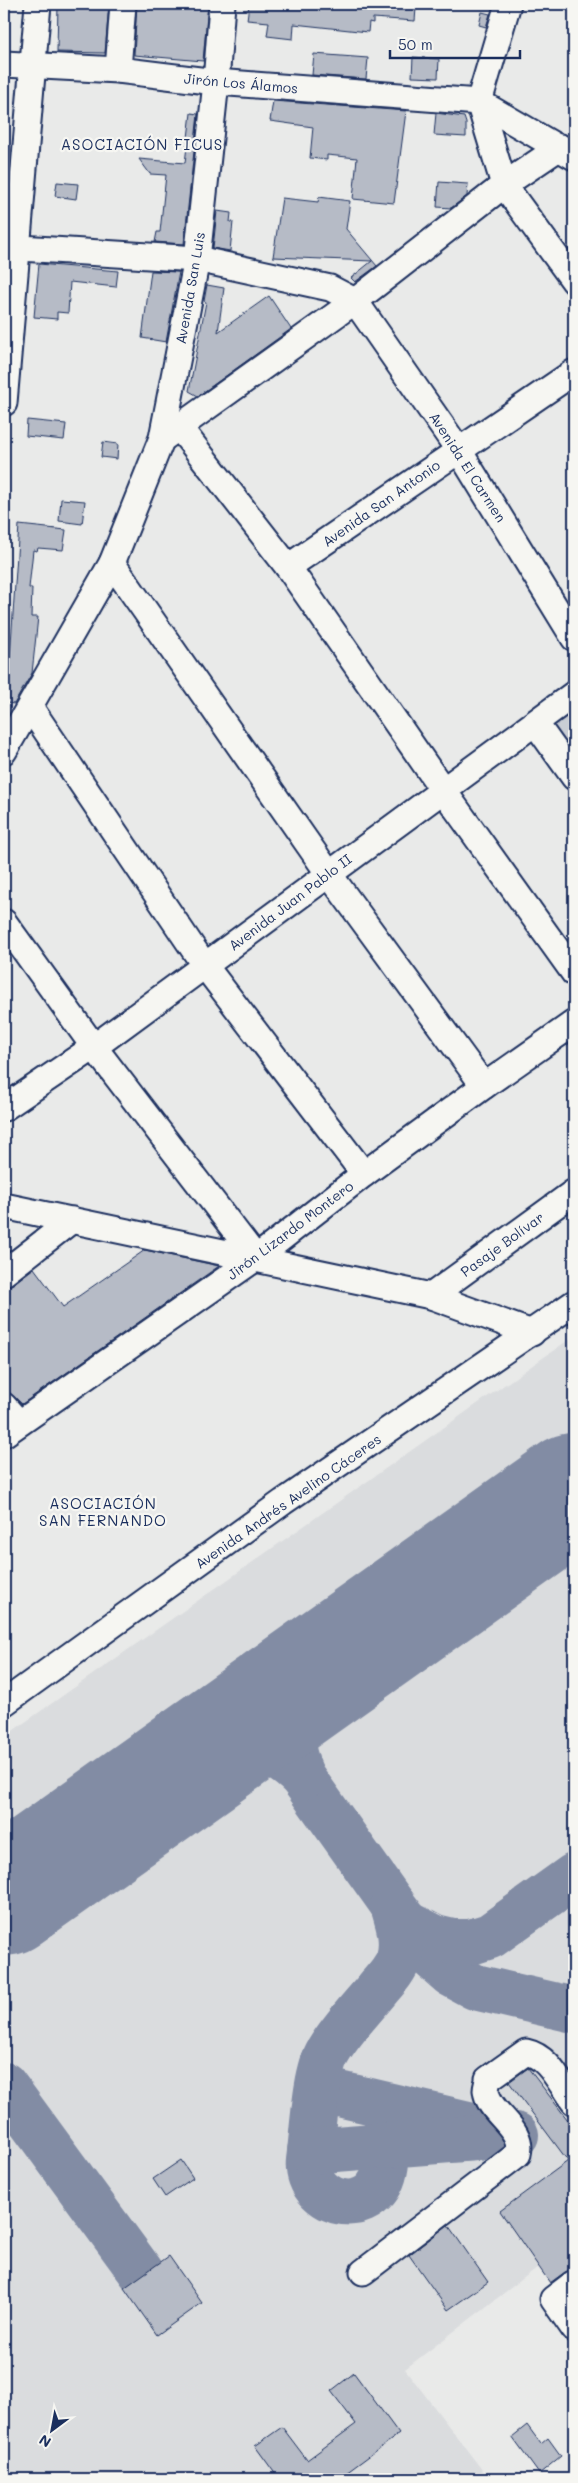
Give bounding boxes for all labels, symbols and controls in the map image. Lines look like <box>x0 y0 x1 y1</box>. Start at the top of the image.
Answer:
scale bar <box>390 28 520 60</box>
text: 50 m <box>398 34 433 54</box>
street label: Jirón Los Álamos <box>183 69 299 97</box>
district label: ASOCIACIÓN FICUS <box>61 134 223 154</box>
street label: Avenida San Luis <box>171 230 209 346</box>
street label: Avenida El Carmen <box>425 408 511 526</box>
street label: Avenida San Antonio <box>318 455 444 551</box>
street label: Avenida Juan Pablo II <box>225 849 355 955</box>
street label: Jirón Lizardo Montero <box>223 1176 357 1284</box>
street label: Pasaje Bolívar <box>456 1207 548 1281</box>
street label: Avenida Andrés Avelino Cáceres <box>191 1429 385 1573</box>
district label: ASOCIACIÓN SAN FERNANDO <box>39 1493 167 1530</box>
north arrow <box>28 2406 78 2456</box>
text: N <box>35 2431 54 2452</box>

